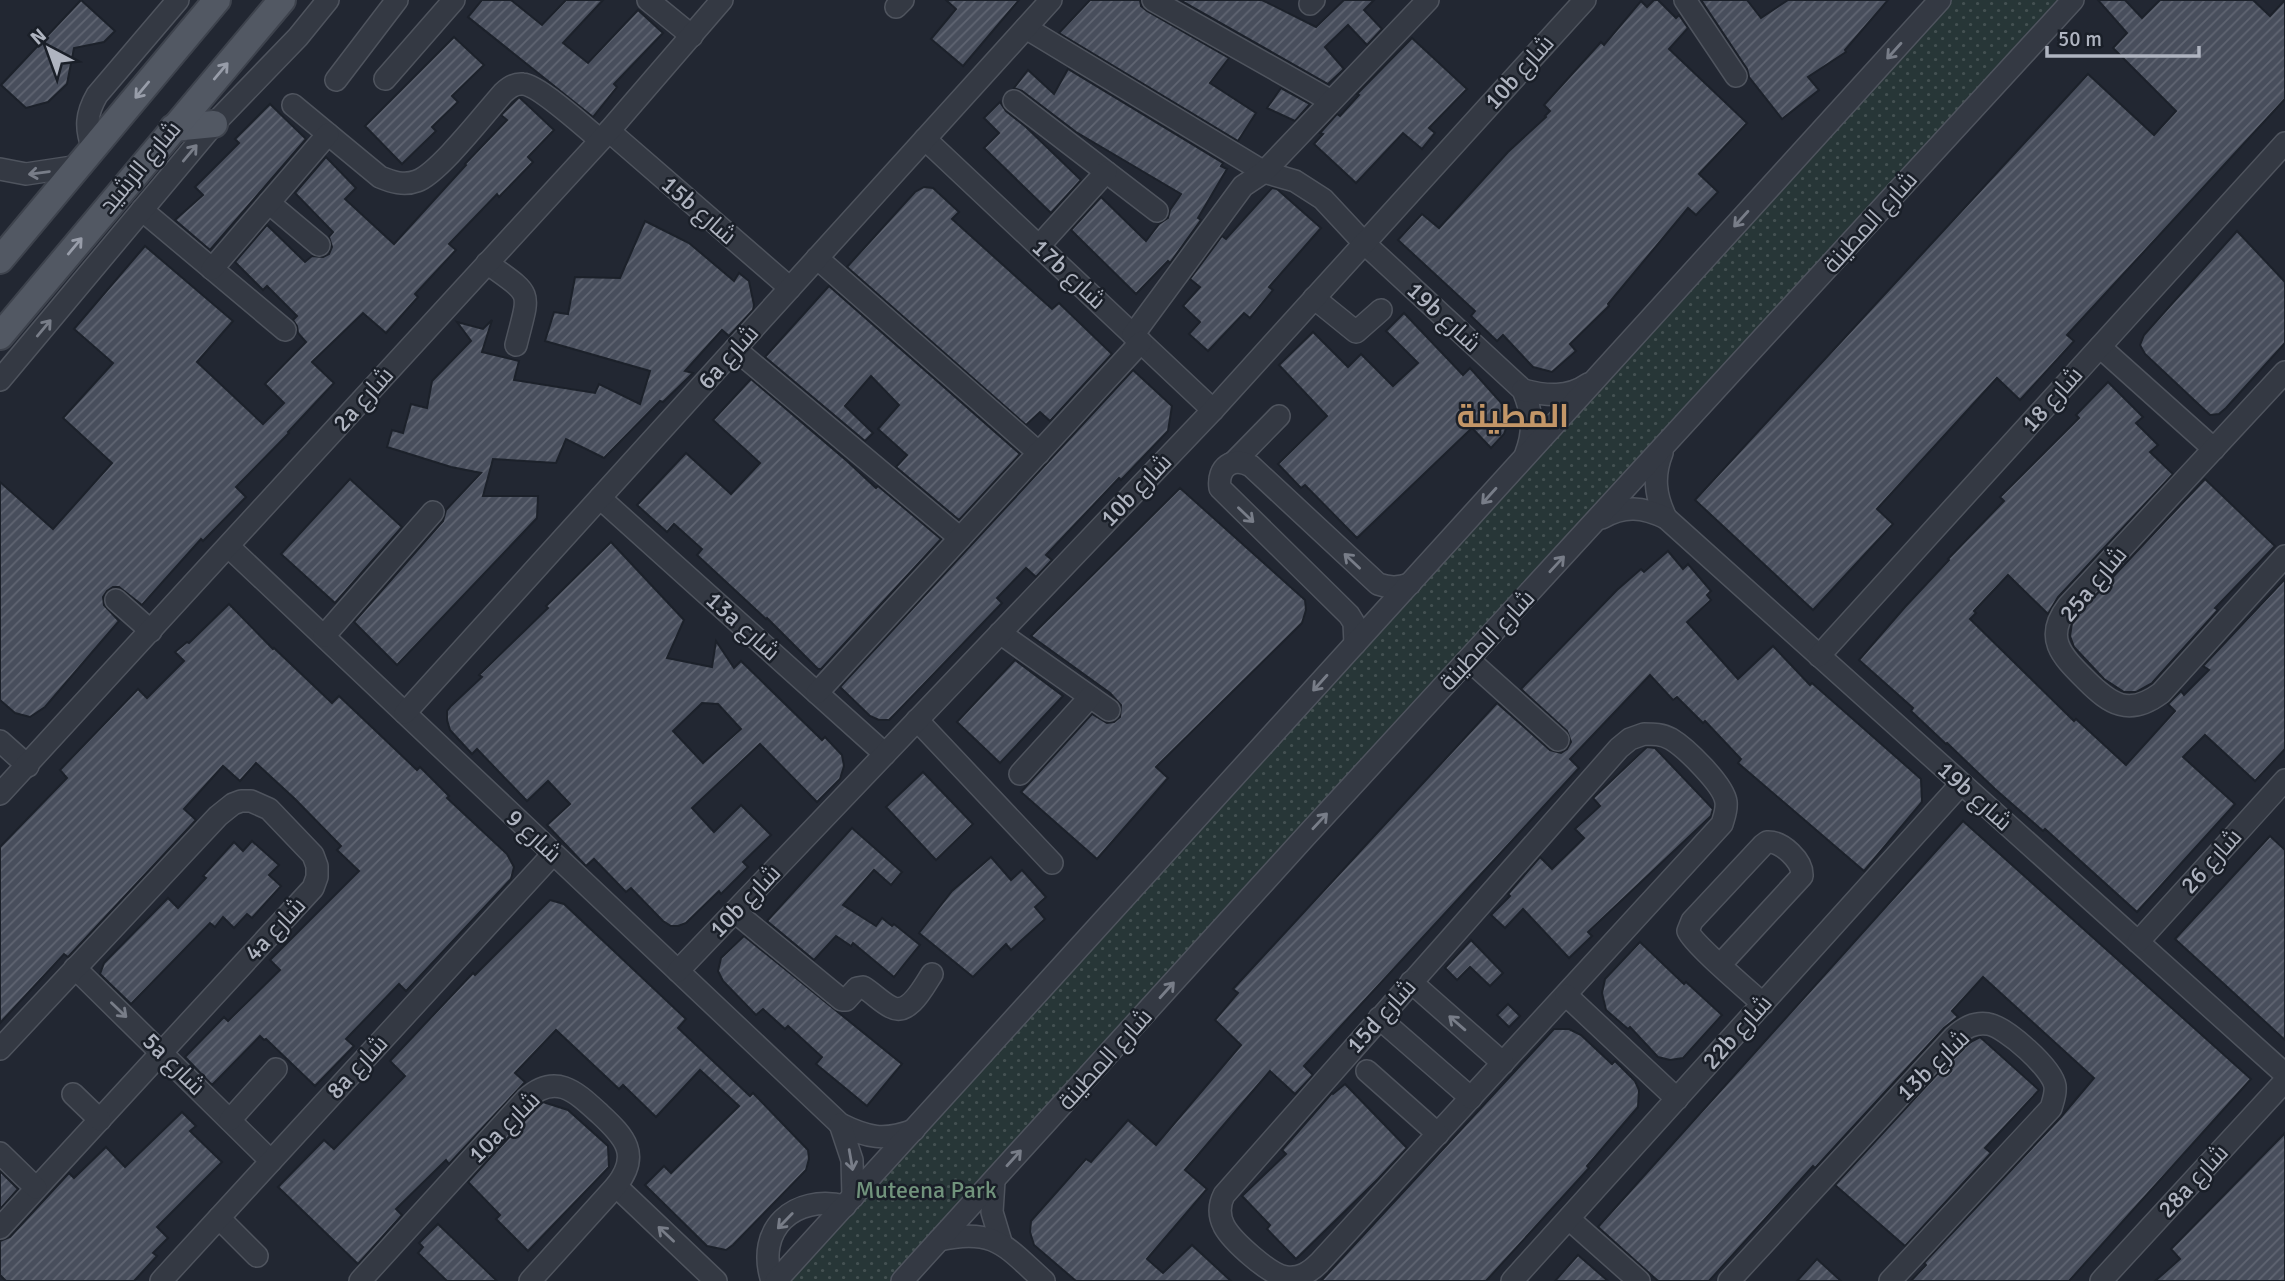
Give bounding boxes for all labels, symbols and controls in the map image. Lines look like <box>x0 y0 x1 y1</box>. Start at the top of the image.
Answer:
north arrow <box>14 14 84 84</box>
scale bar <box>2047 14 2199 58</box>
text: N <box>26 24 51 50</box>
text: 50 m <box>2058 26 2102 52</box>
street label: 10b شارع <box>1478 28 1561 116</box>
one-way arrow <box>1886 41 1902 59</box>
one-way arrow <box>213 63 229 81</box>
one-way arrow <box>134 80 150 98</box>
street label: شارع الرشيد <box>93 115 188 220</box>
one-way arrow <box>182 144 198 162</box>
street label: شارع المطينة <box>1816 165 1924 280</box>
one-way arrow <box>28 166 51 179</box>
street label: 15b شارع <box>654 169 743 252</box>
one-way arrow <box>1733 210 1749 228</box>
street label: 17b شارع <box>1025 232 1112 317</box>
one-way arrow <box>67 237 83 255</box>
street label: 19b شارع <box>1400 275 1487 360</box>
street label: 6a شارع <box>691 318 766 396</box>
one-way arrow <box>36 319 52 337</box>
street label: 2a شارع <box>326 360 401 438</box>
street label: شارع 18 <box>2015 360 2090 439</box>
district label: المطينة <box>1457 397 1569 436</box>
street label: 10b شارع <box>1094 447 1179 534</box>
one-way arrow <box>1481 487 1498 504</box>
one-way arrow <box>1237 506 1254 523</box>
street label: 25a شارع <box>2053 540 2134 629</box>
one-way arrow <box>1344 552 1361 569</box>
one-way arrow <box>1549 556 1566 573</box>
street label: شارع المطينة <box>1433 583 1542 697</box>
street label: 13a شارع <box>699 585 786 668</box>
one-way arrow <box>1312 674 1328 692</box>
street label: 19b شارع <box>1931 755 2019 838</box>
street label: شارع 9 <box>499 803 568 870</box>
one-way arrow <box>1312 812 1328 830</box>
street label: شارع 26 <box>2174 822 2249 901</box>
street label: 10b شارع <box>703 858 788 945</box>
street label: 4a شارع <box>238 891 313 968</box>
street label: 15d شارع <box>1340 972 1423 1060</box>
one-way arrow <box>1159 981 1175 999</box>
street label: 22b شارع <box>1696 988 1779 1076</box>
one-way arrow <box>110 1002 127 1019</box>
street label: شارع المطينة <box>1051 1002 1159 1117</box>
one-way arrow <box>1448 1015 1466 1031</box>
street label: 13b شارع <box>1890 1023 1977 1108</box>
street label: 5a شارع <box>135 1026 212 1103</box>
street label: 8a شارع <box>320 1029 395 1106</box>
street label: 10a شارع <box>462 1085 547 1170</box>
street label: 28a شارع <box>2151 1138 2235 1225</box>
one-way arrow <box>845 1148 859 1171</box>
one-way arrow <box>1006 1150 1023 1167</box>
park label: Muteena Park <box>855 1175 997 1205</box>
one-way arrow <box>776 1212 793 1229</box>
one-way arrow <box>658 1226 675 1243</box>

